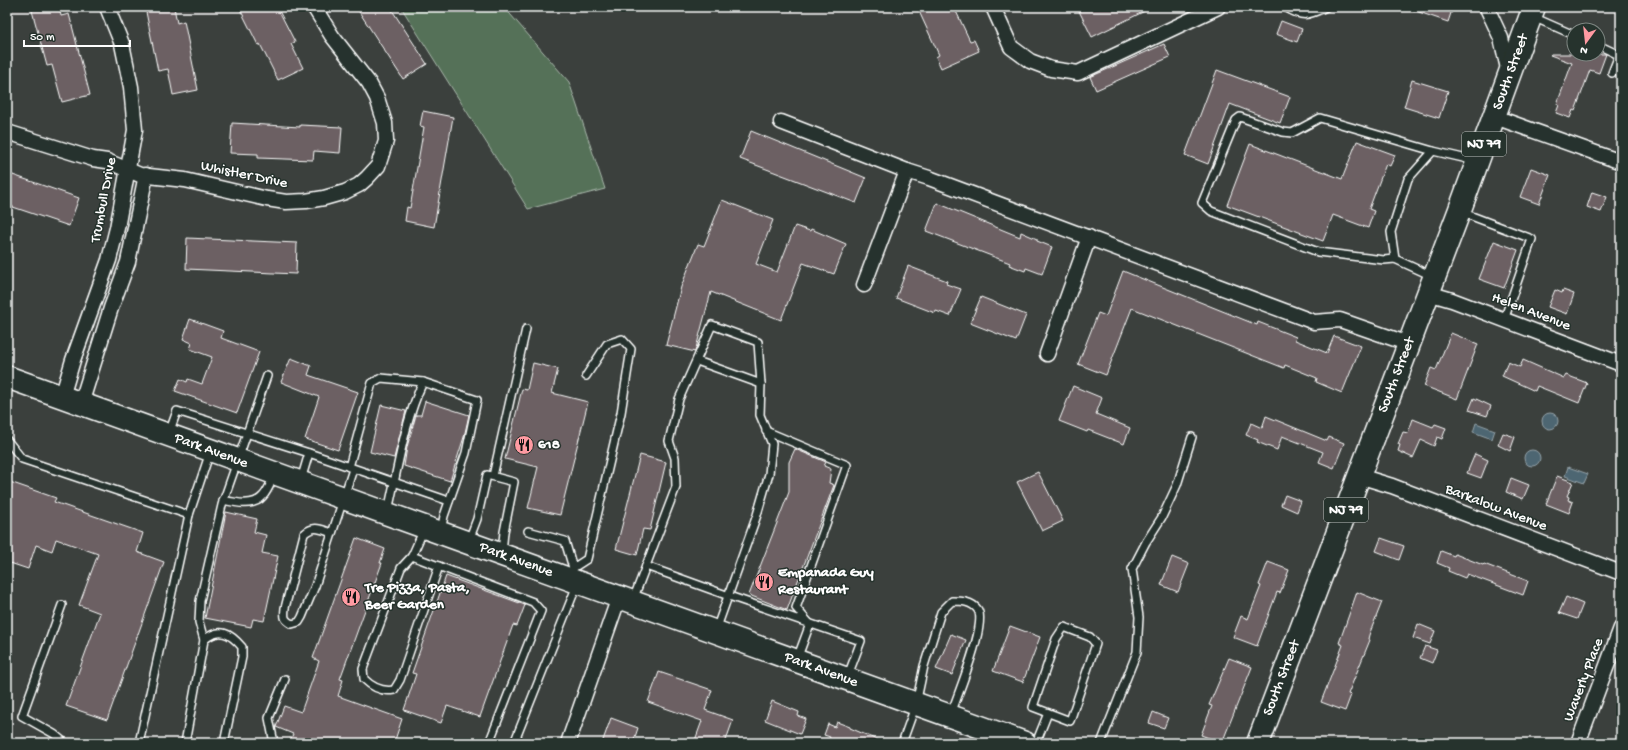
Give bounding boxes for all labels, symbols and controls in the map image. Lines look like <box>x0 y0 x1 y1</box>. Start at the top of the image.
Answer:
scale bar <box>24 22 130 48</box>
north arrow <box>1566 22 1606 62</box>
street label: South Street <box>1489 30 1534 112</box>
text: 50 m <box>30 31 55 45</box>
text: N <box>1579 43 1589 56</box>
road number: NJ 79 <box>1462 132 1506 156</box>
street label: Trumbull Drive <box>87 156 121 245</box>
street label: Whistler Drive <box>199 157 289 193</box>
street label: Helen Avenue <box>1489 289 1573 335</box>
street label: South Street <box>1374 333 1420 415</box>
street label: Park Avenue <box>171 429 251 473</box>
restaurant icon: 618 <box>513 434 535 456</box>
place label: 618 <box>538 436 560 454</box>
street label: Barkalow Avenue <box>1442 480 1550 536</box>
road number: NJ 79 <box>1324 498 1368 522</box>
street label: Park Avenue <box>476 538 556 582</box>
place label: Empanada Guy Restaurant <box>777 564 874 599</box>
restaurant icon: Empanada Guy Restaurant <box>753 571 775 593</box>
place label: Tre Pizza, Pasta, Beer Garden <box>364 579 470 614</box>
restaurant icon: Tre Pizza, Pasta, Beer Garden <box>340 586 362 608</box>
street label: South Street <box>1259 636 1305 718</box>
street label: Waverly Place <box>1560 636 1608 724</box>
street label: Park Avenue <box>781 648 861 692</box>

